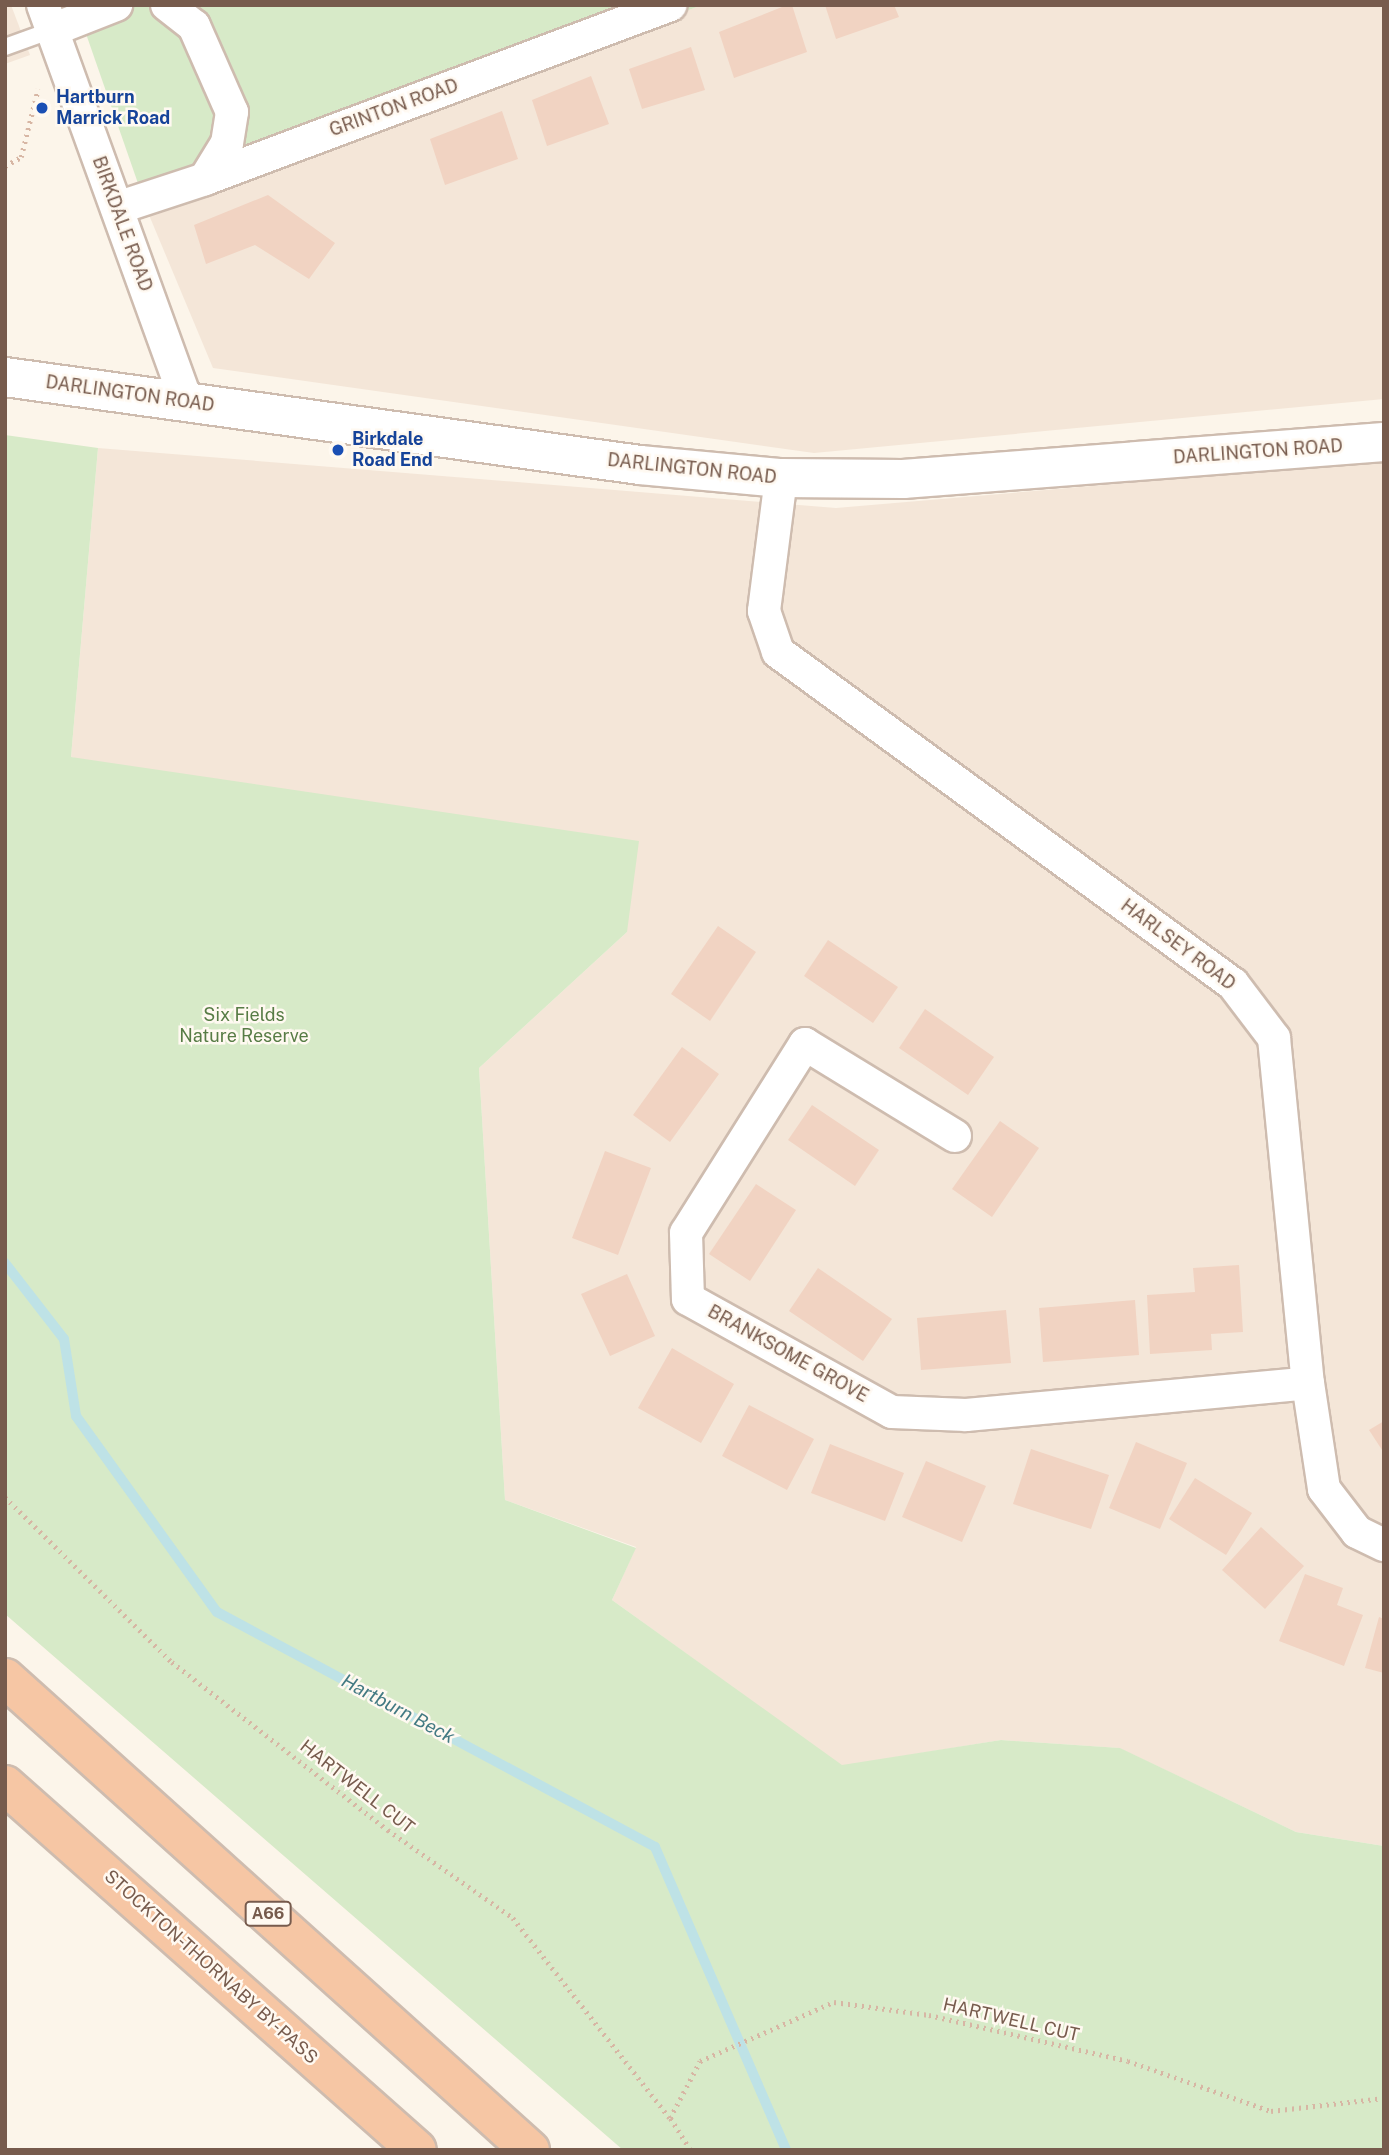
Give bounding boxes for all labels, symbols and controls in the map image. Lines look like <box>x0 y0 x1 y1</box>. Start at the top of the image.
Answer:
street label: GRINTON ROAD <box>327 75 461 141</box>
place label: Hartburn Marrick Road <box>56 87 170 130</box>
marker: Hartburn Marrick Road <box>34 100 50 116</box>
street label: BIRKDALE ROAD <box>88 153 156 295</box>
street label: DARLINGTON ROAD <box>44 371 216 417</box>
place label: Birkdale Road End <box>352 429 433 472</box>
street label: DARLINGTON ROAD <box>1172 435 1344 469</box>
marker: Birkdale Road End <box>330 442 346 458</box>
street label: DARLINGTON ROAD <box>606 449 778 489</box>
street label: HARLSEY ROAD <box>1116 895 1240 995</box>
park label: Six Fields Nature Reserve <box>179 1005 309 1048</box>
street label: BRANKSOME GROVE <box>704 1301 872 1407</box>
water label: Hartburn Beck <box>337 1670 459 1748</box>
street label: HARTWELL CUT <box>296 1736 418 1838</box>
street label: STOCKTON-THORNABY BY-PASS <box>100 1865 322 2069</box>
road number: A66 <box>244 1902 292 1926</box>
street label: HARTWELL CUT <box>941 1994 1081 2046</box>

